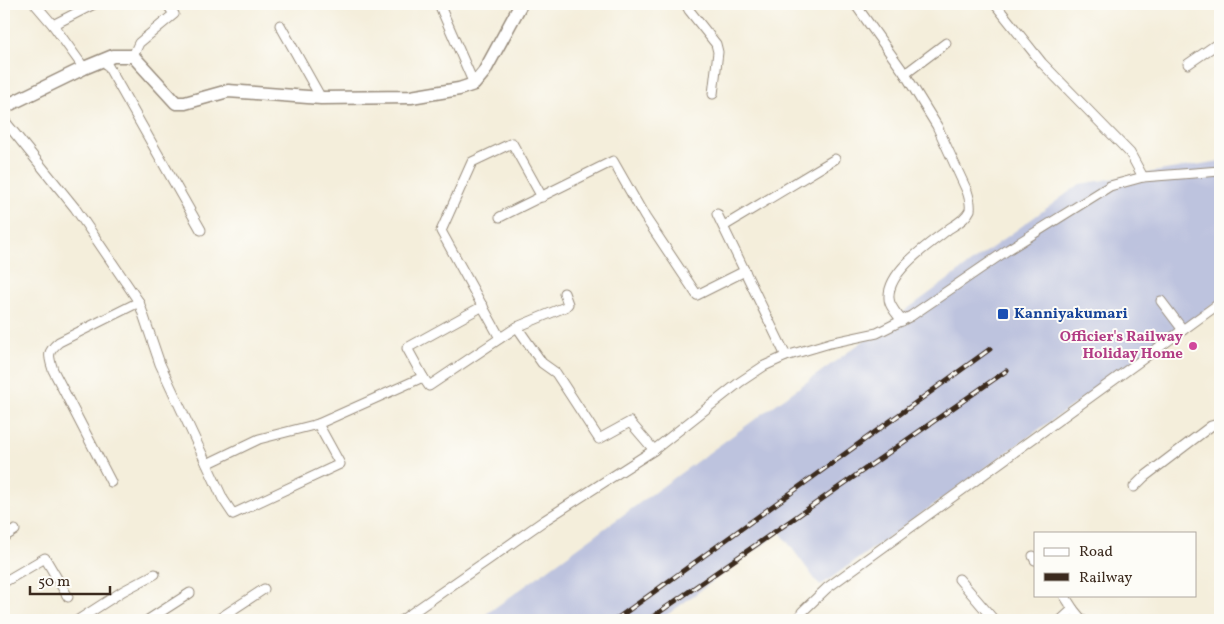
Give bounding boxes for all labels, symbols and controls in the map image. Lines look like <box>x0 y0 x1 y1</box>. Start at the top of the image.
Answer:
place label: Kanniyakumari <box>1014 304 1128 325</box>
marker: Kanniyakumari <box>996 307 1010 321</box>
place label: Officier's Railway Holiday Home <box>1060 327 1184 365</box>
marker: Officier's Railway Holiday Home <box>1187 340 1199 352</box>
legend <box>1034 532 1196 596</box>
text: Road <box>1079 542 1113 563</box>
scale bar <box>30 564 110 596</box>
text: Railway <box>1079 568 1132 589</box>
text: 50 m <box>38 572 70 593</box>

